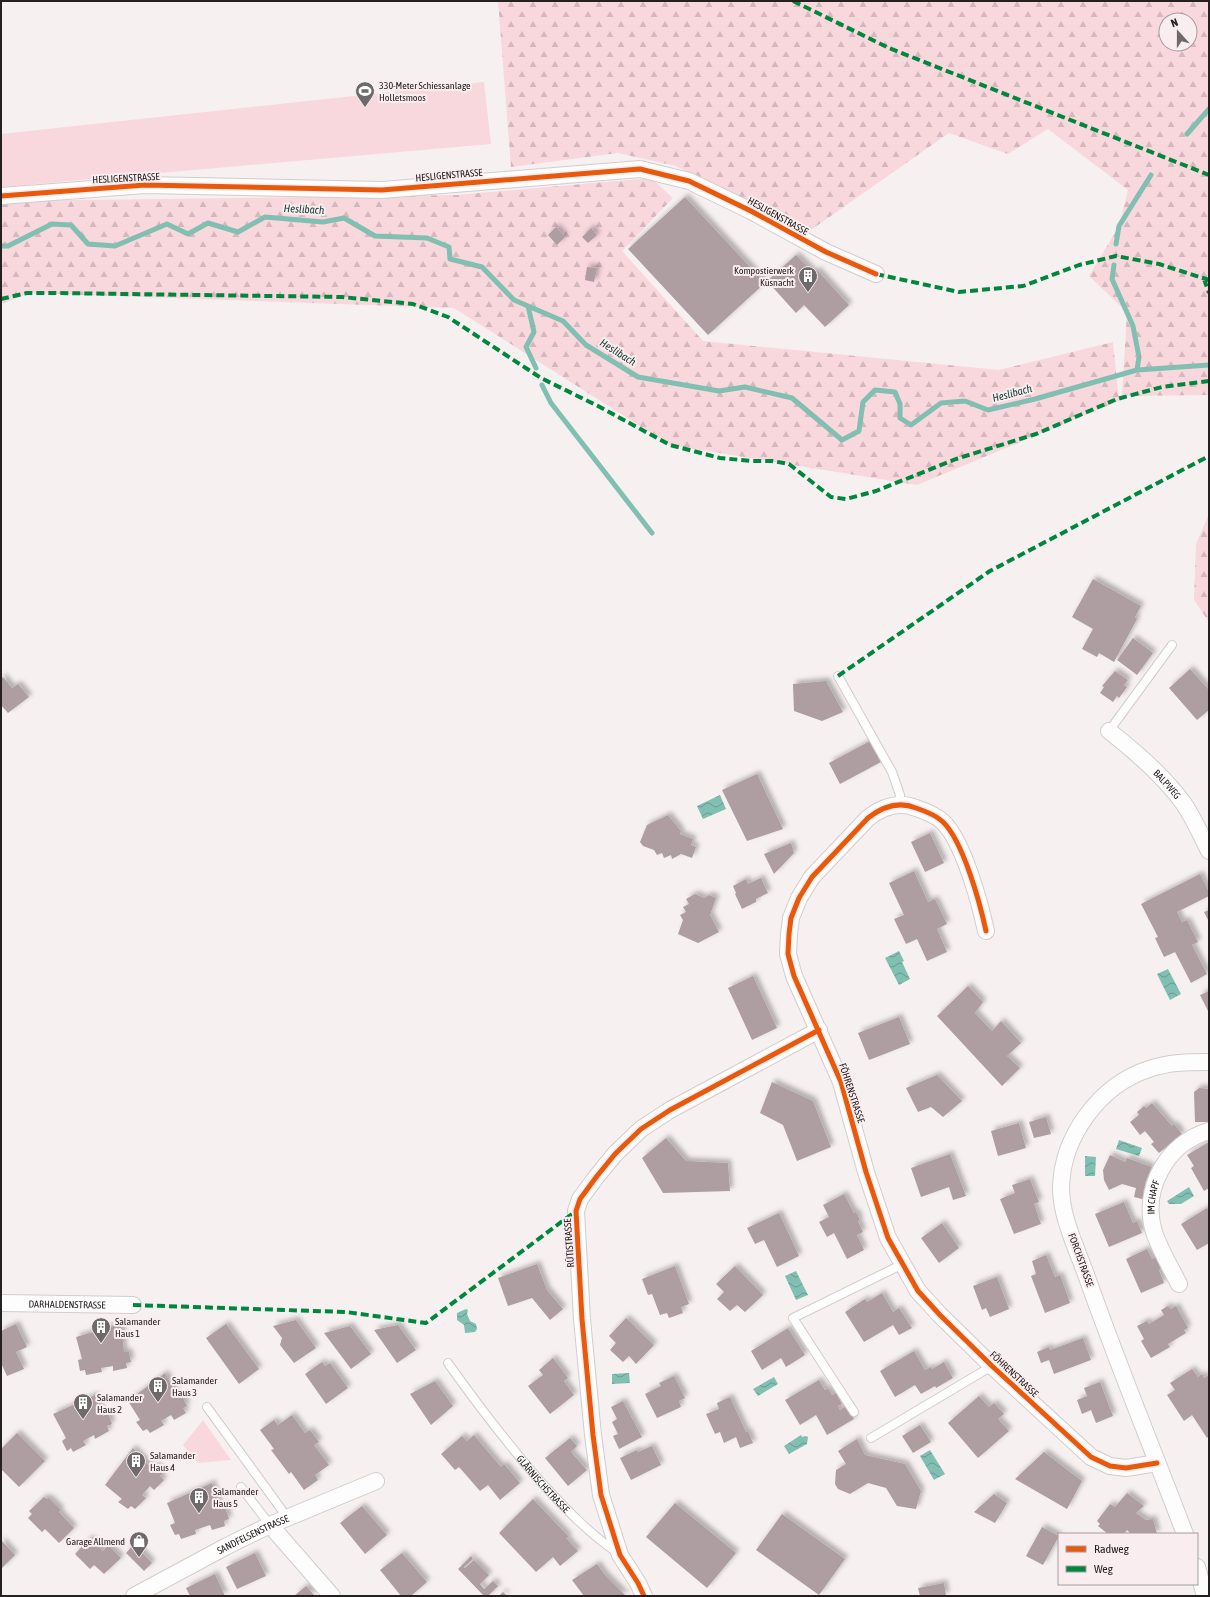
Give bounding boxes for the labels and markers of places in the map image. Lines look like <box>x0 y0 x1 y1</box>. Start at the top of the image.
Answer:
sports icon: 330-Meter Schiessanlage Holletsmoos <box>354 80 376 108</box>
place label: 330-Meter Schiessanlage Holletsmoos <box>379 80 471 103</box>
place label: Kompostierwerk Küsnacht <box>734 265 795 288</box>
building icon: Kompostierwerk Küsnacht <box>797 265 819 293</box>
building icon: Salamander Haus 1 <box>90 1316 112 1344</box>
place label: Salamander Haus 1 <box>115 1316 161 1339</box>
building icon: Salamander Haus 3 <box>147 1375 169 1403</box>
place label: Salamander Haus 3 <box>172 1375 218 1398</box>
building icon: Salamander Haus 2 <box>72 1392 94 1420</box>
place label: Salamander Haus 2 <box>97 1392 143 1415</box>
building icon: Salamander Haus 4 <box>125 1450 147 1478</box>
place label: Salamander Haus 4 <box>150 1450 196 1473</box>
building icon: Salamander Haus 5 <box>188 1486 210 1514</box>
place label: Salamander Haus 5 <box>213 1486 259 1509</box>
shop icon: Garage Allmend <box>128 1530 150 1558</box>
place label: Garage Allmend <box>66 1536 125 1547</box>

